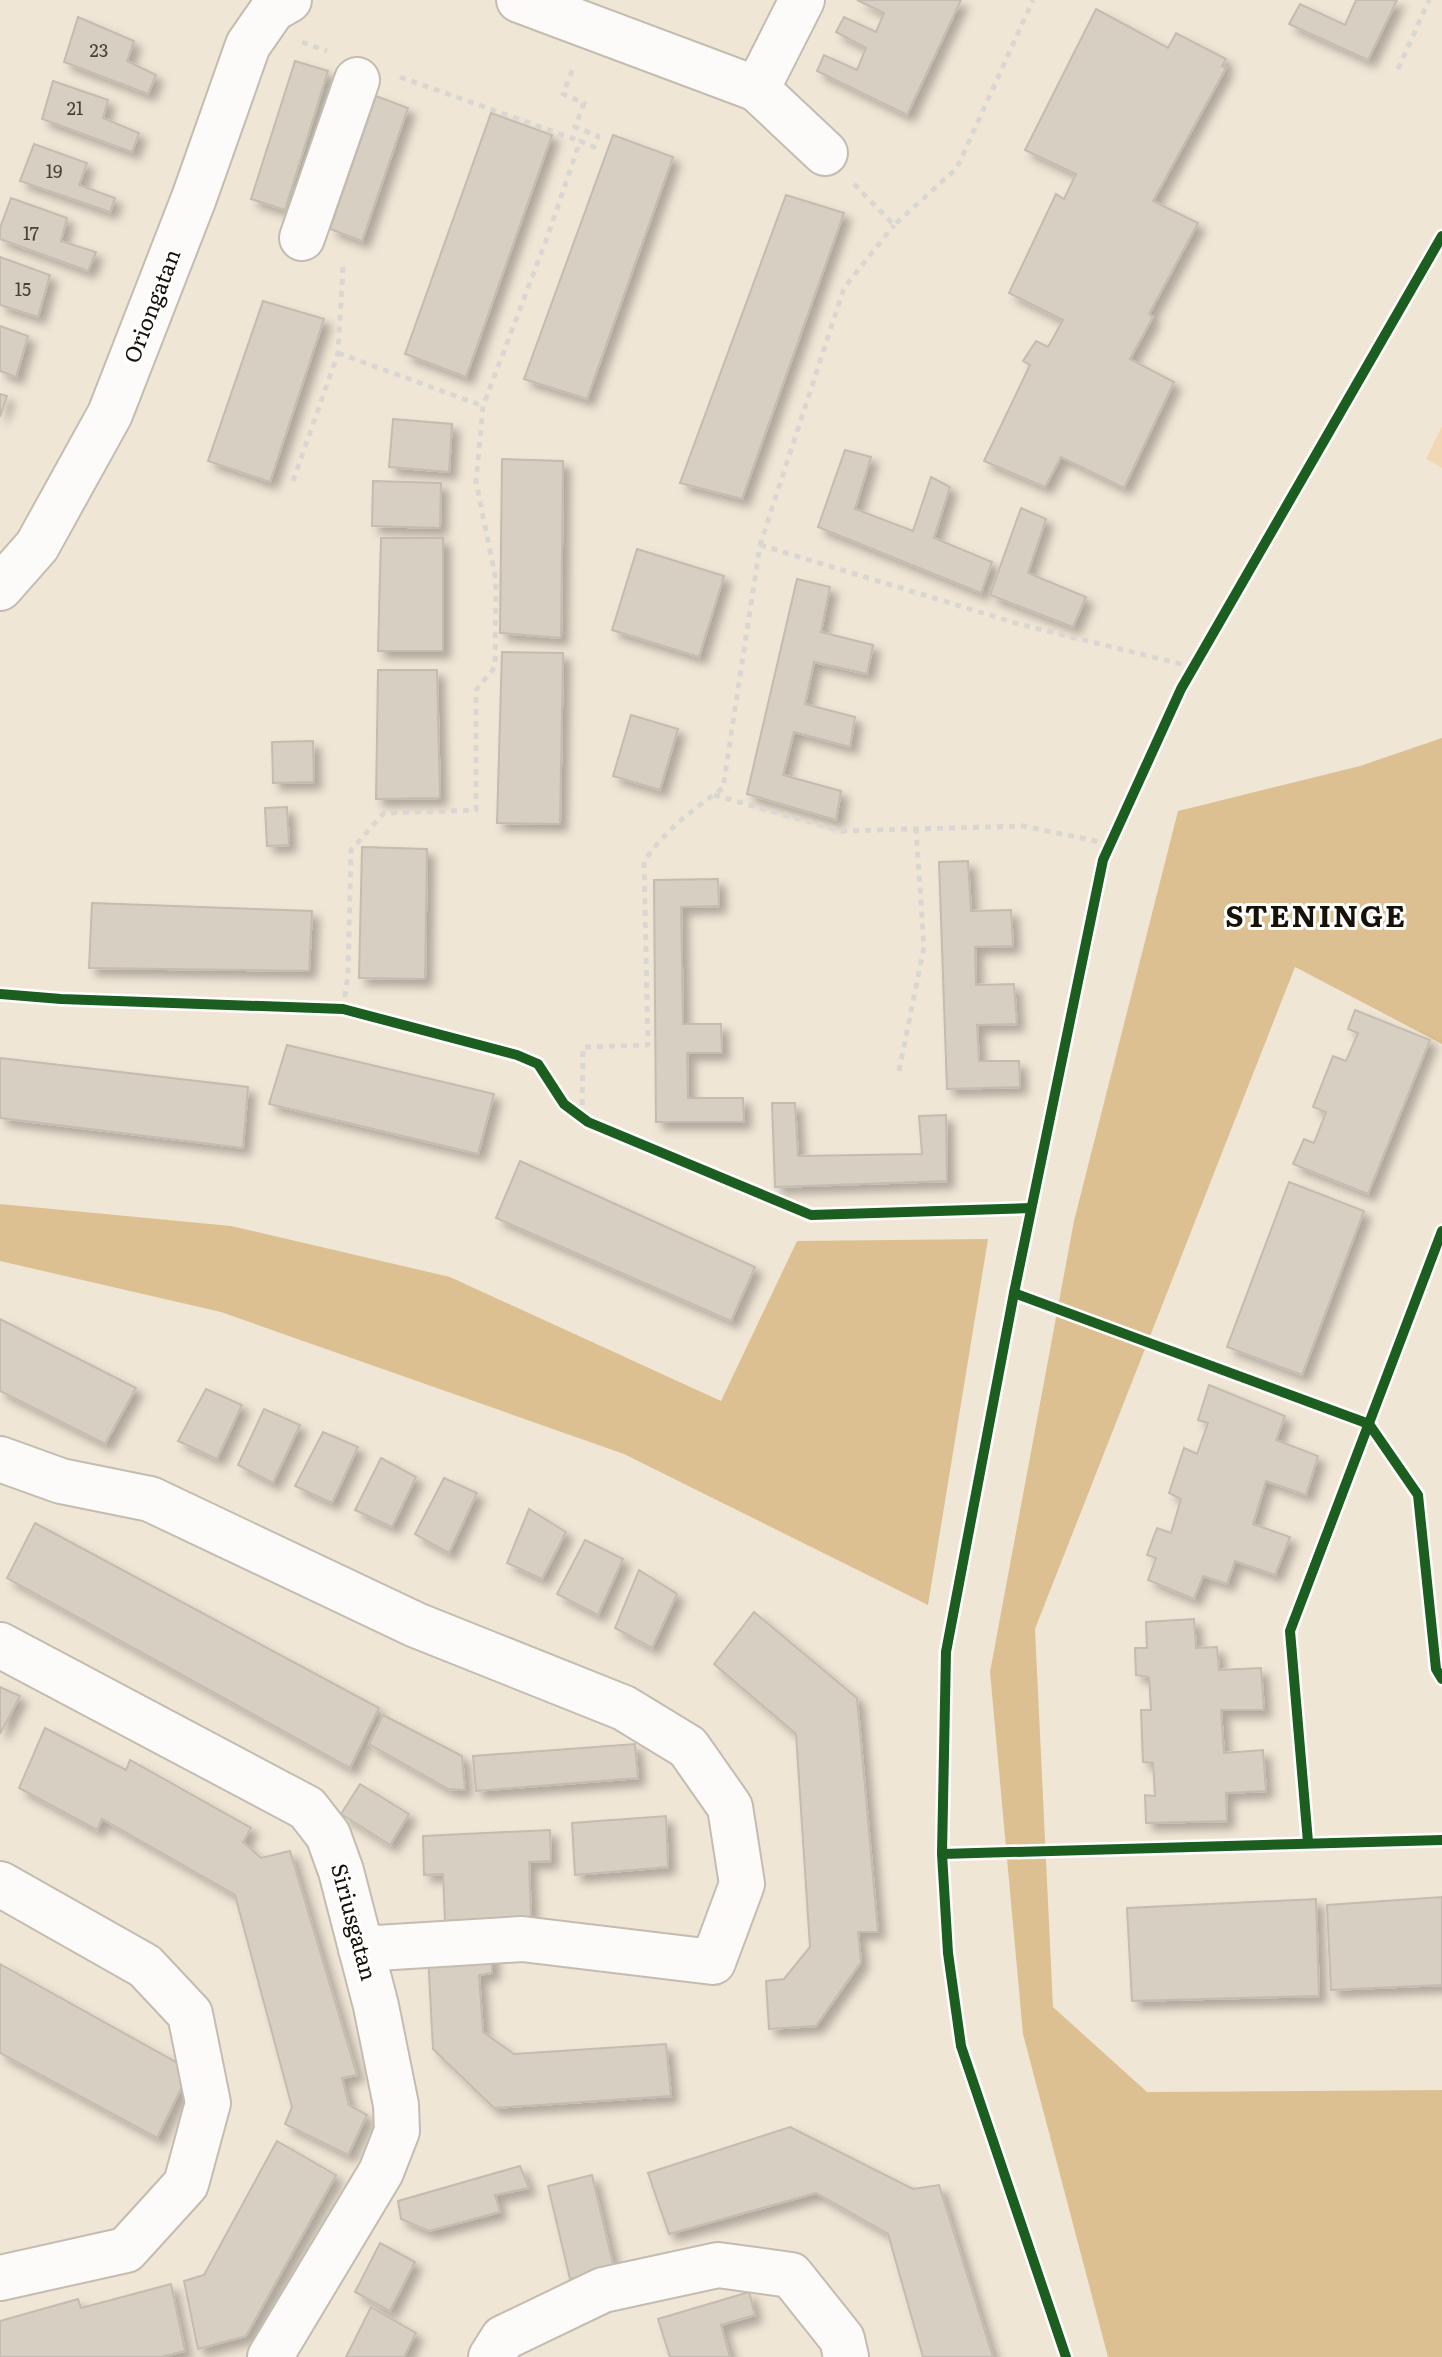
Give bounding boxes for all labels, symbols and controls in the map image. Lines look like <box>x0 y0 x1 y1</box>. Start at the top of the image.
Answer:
house number: 23 <box>90 36 108 63</box>
house number: 21 <box>67 94 83 121</box>
house number: 19 <box>46 157 62 184</box>
house number: 17 <box>23 219 39 246</box>
street label: Oriongatan <box>114 244 187 367</box>
house number: 15 <box>15 275 31 302</box>
district label: STENINGE <box>1225 892 1407 936</box>
street label: Siriusgatan <box>324 1859 387 1984</box>

